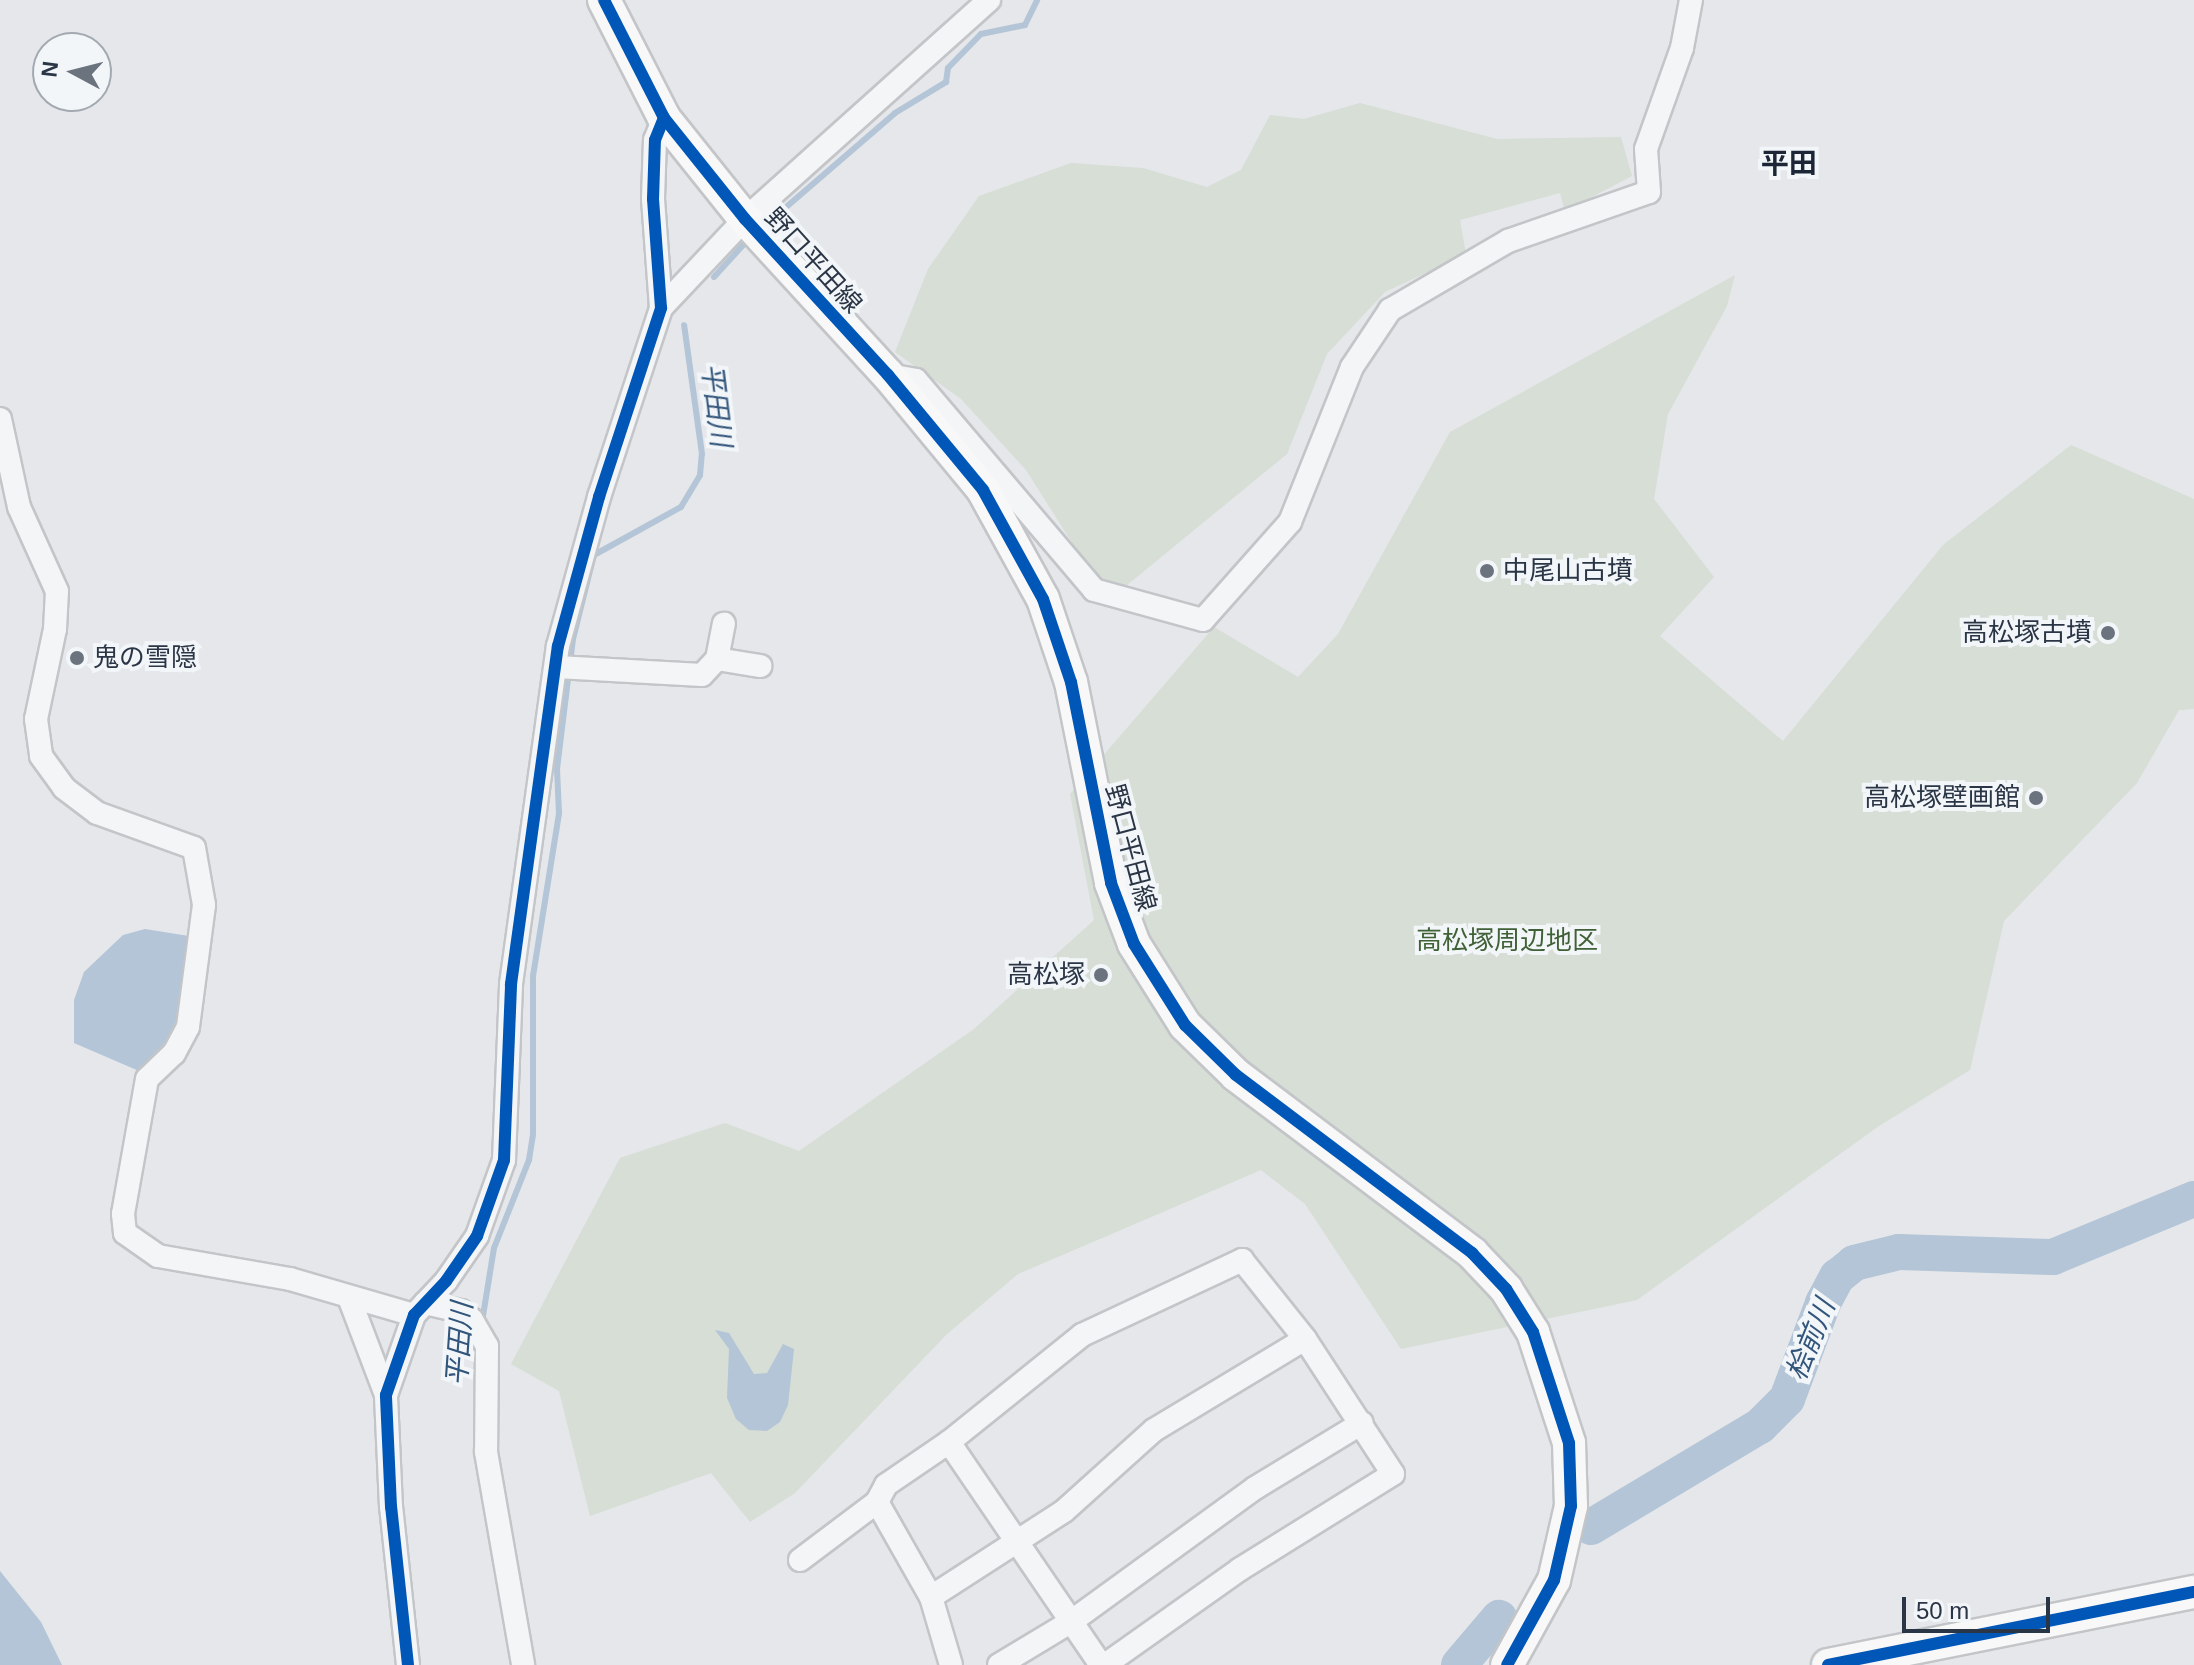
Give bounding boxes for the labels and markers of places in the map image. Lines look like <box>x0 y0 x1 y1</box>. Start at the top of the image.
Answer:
place label: 中尾山古墳 <box>1503 555 1633 587</box>
marker: 中尾山古墳 <box>1478 562 1496 580</box>
place label: 高松塚古墳 <box>1962 617 2092 649</box>
marker: 高松塚古墳 <box>2099 624 2117 642</box>
place label: 鬼の雪隠 <box>93 642 197 674</box>
marker: 鬼の雪隠 <box>68 649 86 667</box>
place label: 高松塚壁画館 <box>1864 782 2020 814</box>
marker: 高松塚壁画館 <box>2027 789 2045 807</box>
place label: 高松塚 <box>1007 959 1085 991</box>
marker: 高松塚 <box>1092 966 1110 984</box>

